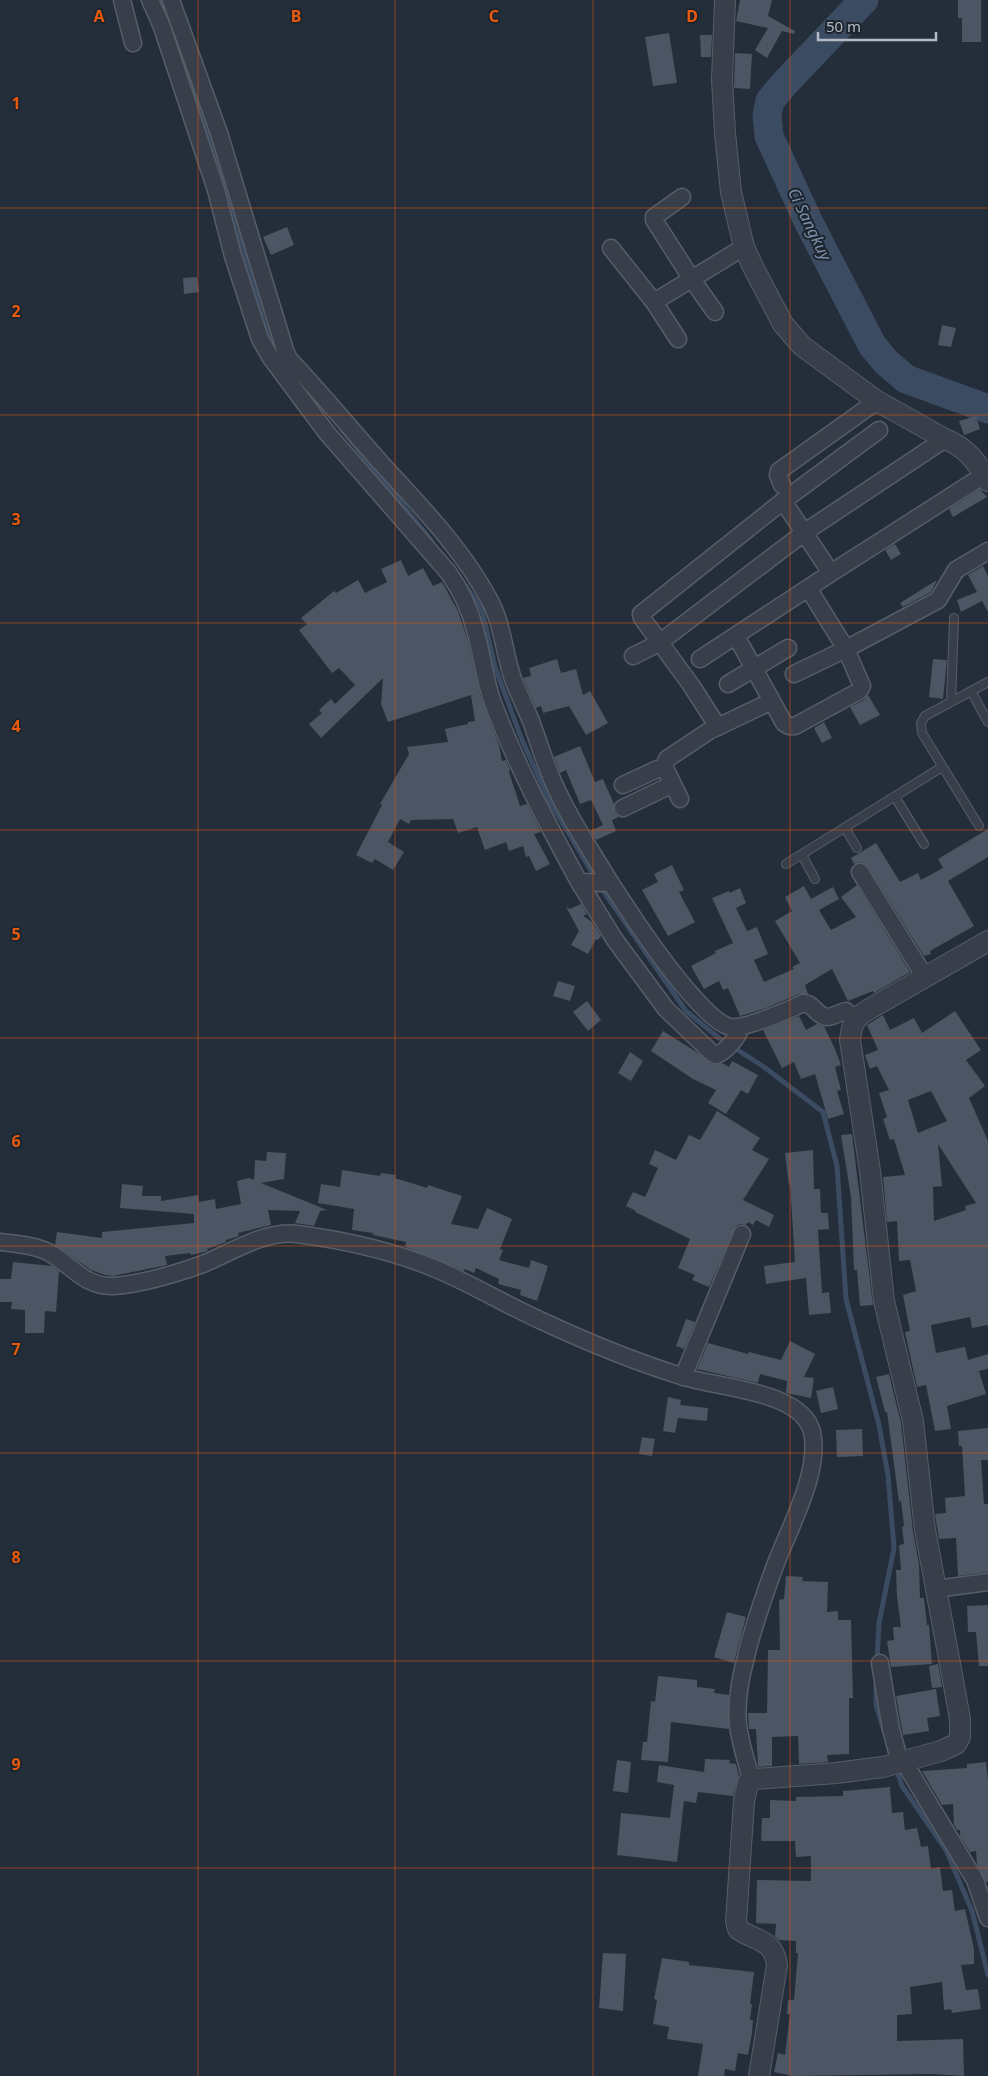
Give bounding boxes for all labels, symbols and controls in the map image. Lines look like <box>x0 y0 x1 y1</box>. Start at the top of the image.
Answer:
text: A <box>93 5 105 27</box>
text: B <box>291 5 301 27</box>
text: C <box>489 5 499 27</box>
text: D <box>686 5 698 27</box>
scale bar <box>818 10 936 42</box>
text: 50 m <box>826 16 861 36</box>
text: 1 <box>11 92 21 114</box>
water label: Ci Sangkuy <box>783 184 838 265</box>
text: 2 <box>11 300 21 322</box>
text: 3 <box>11 508 21 530</box>
text: 4 <box>11 715 21 737</box>
text: 5 <box>11 923 21 945</box>
text: 6 <box>11 1130 21 1152</box>
text: 7 <box>11 1338 21 1360</box>
text: 8 <box>11 1546 21 1568</box>
text: 9 <box>11 1753 21 1775</box>

